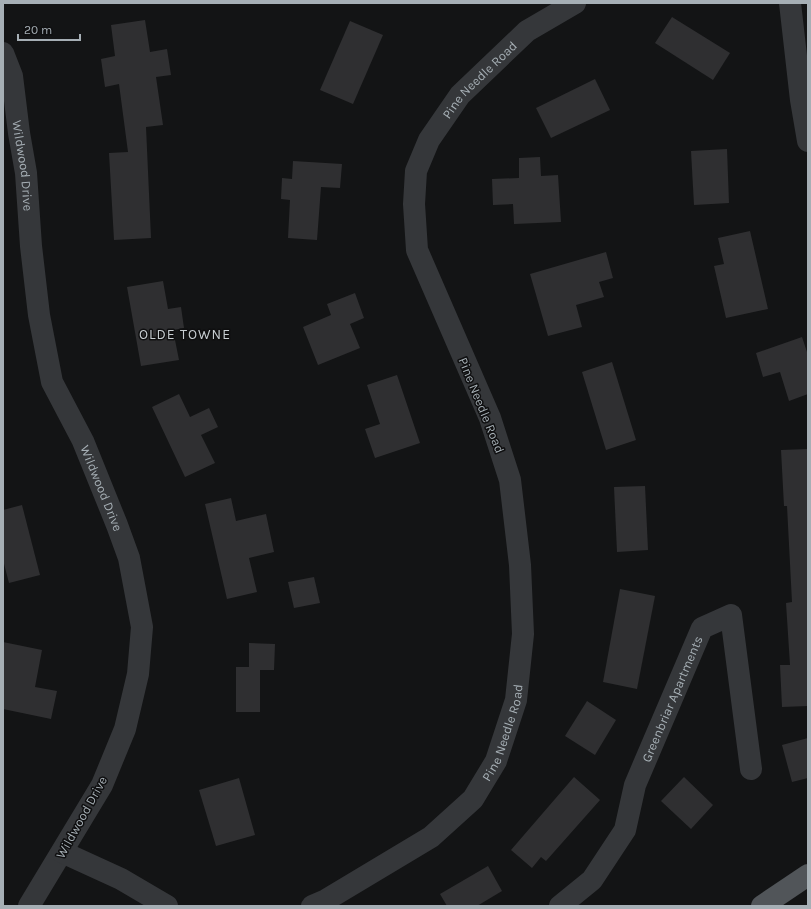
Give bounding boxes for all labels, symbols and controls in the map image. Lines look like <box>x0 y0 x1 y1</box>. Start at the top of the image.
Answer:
scale bar <box>18 16 80 42</box>
text: 20 m <box>24 23 52 37</box>
street label: Pine Needle Road <box>439 38 520 122</box>
street label: Wildwood Drive <box>9 119 36 212</box>
district label: OLDE TOWNE <box>139 326 231 343</box>
street label: Pine Needle Road <box>455 355 508 455</box>
street label: Wildwood Drive <box>77 443 126 534</box>
street label: Greenbriar Apartments <box>639 633 706 764</box>
street label: Pine Needle Road <box>479 683 526 784</box>
street label: Wildwood Drive <box>53 773 110 861</box>

